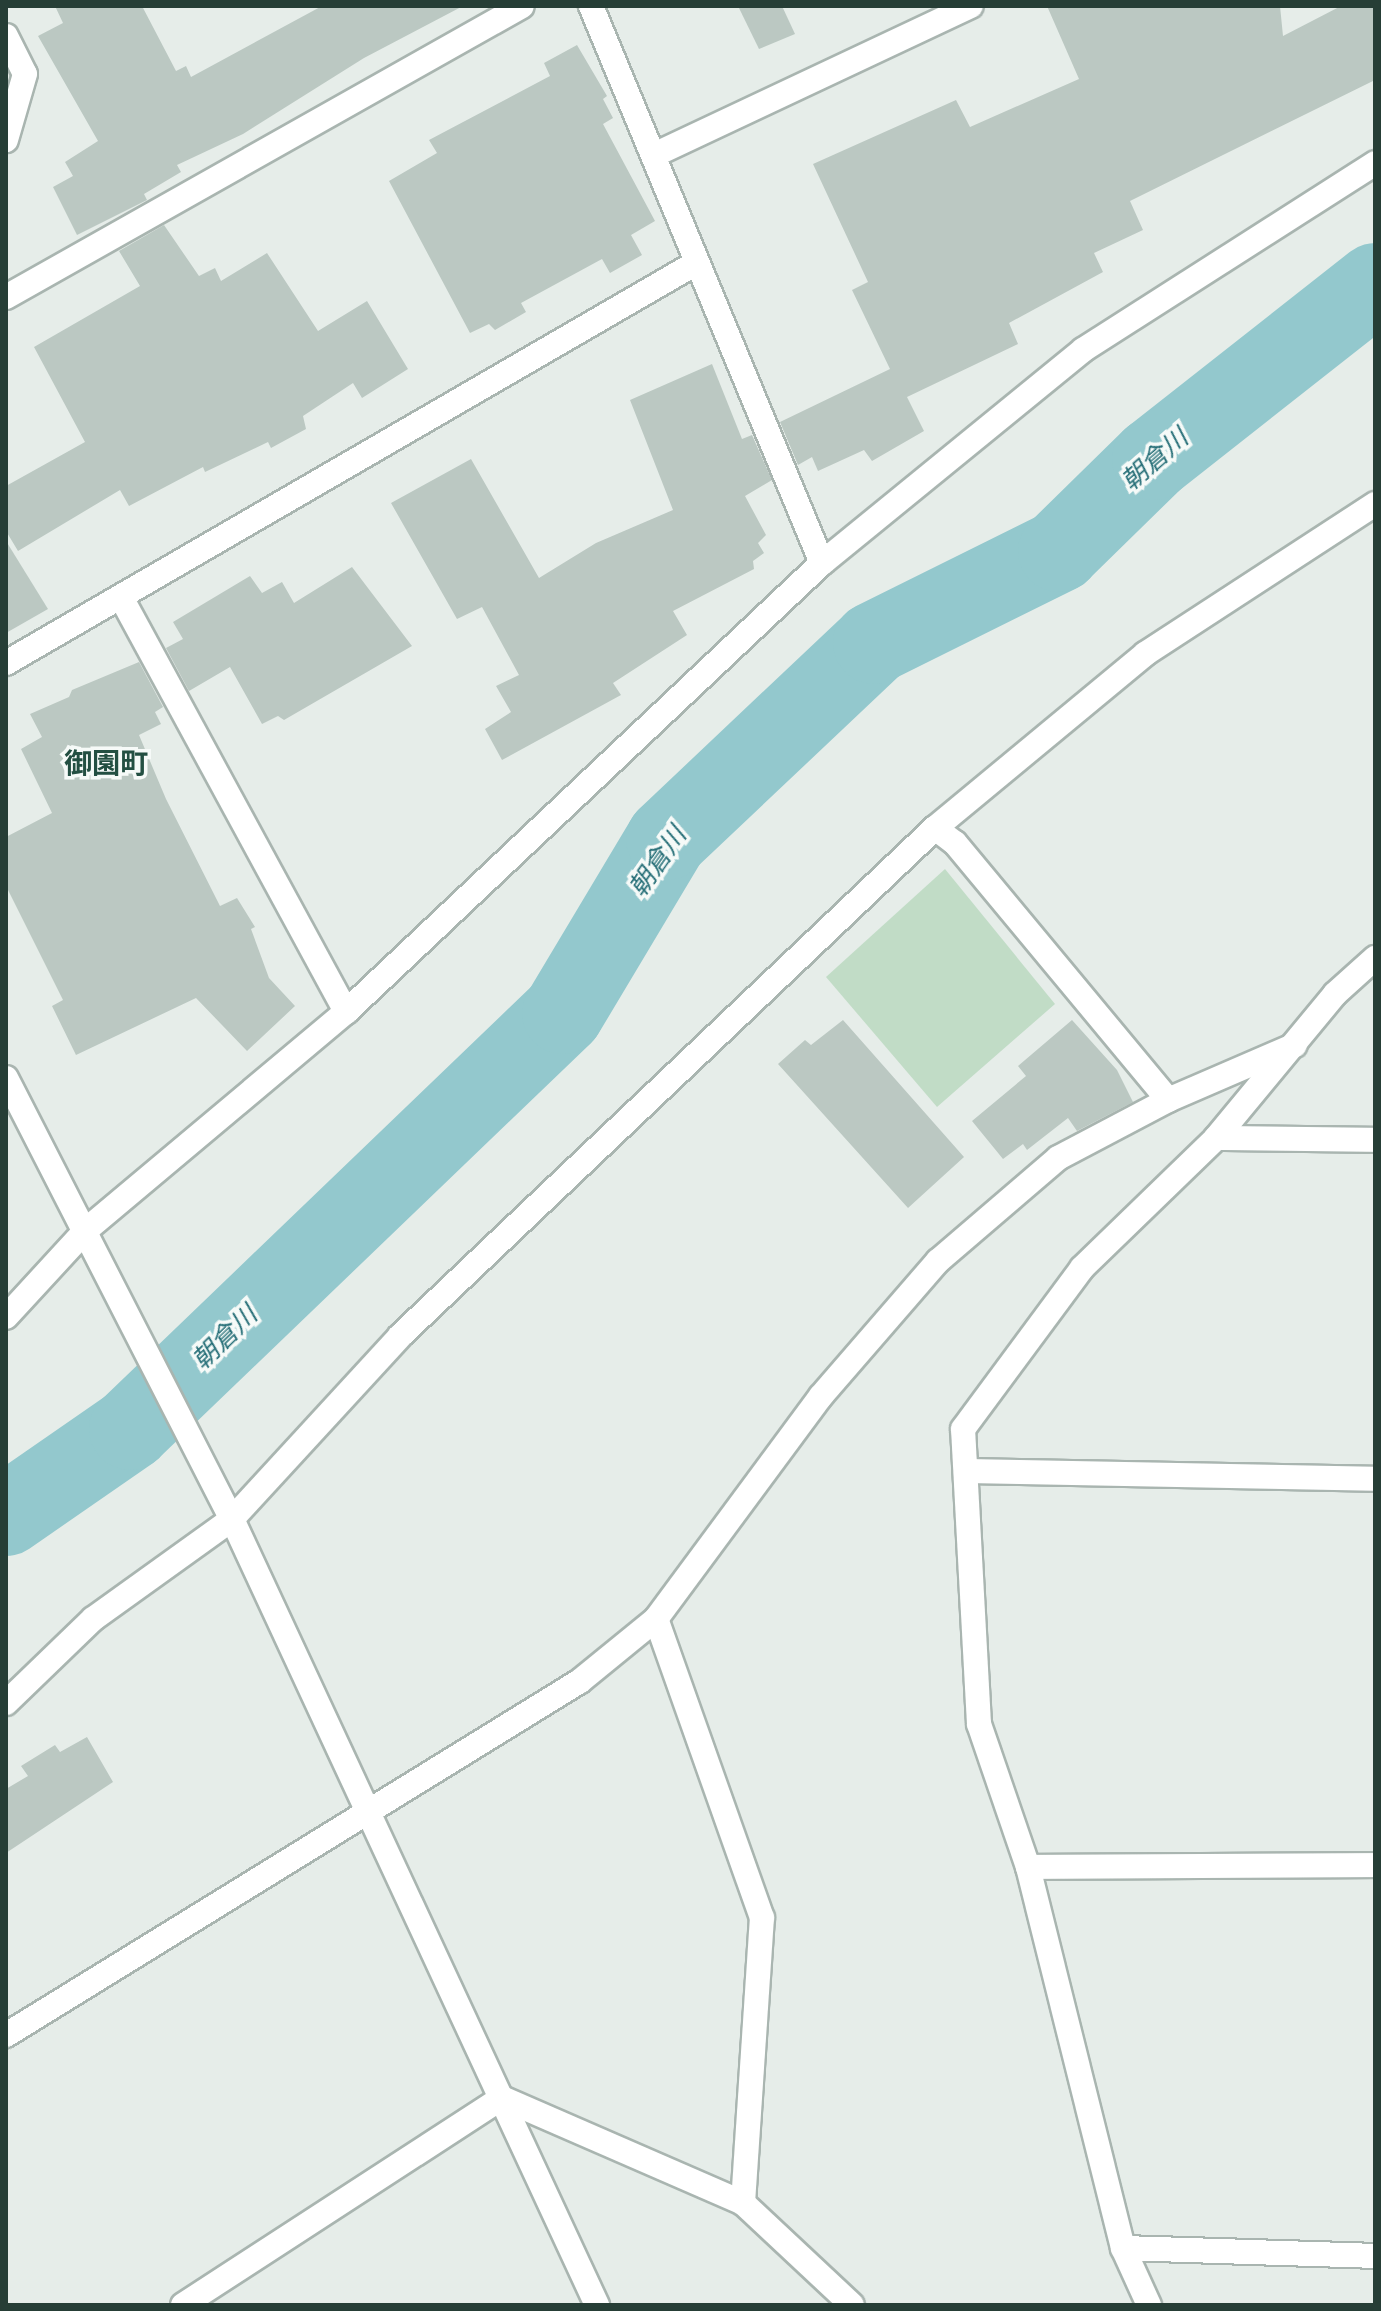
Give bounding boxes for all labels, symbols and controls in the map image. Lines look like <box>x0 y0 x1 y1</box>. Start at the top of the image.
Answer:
water label: 朝倉川 <box>1115 423 1195 497</box>
district label: 御園町 <box>64 747 148 781</box>
water label: 朝倉川 <box>623 821 693 903</box>
water label: 朝倉川 <box>186 1300 264 1376</box>

